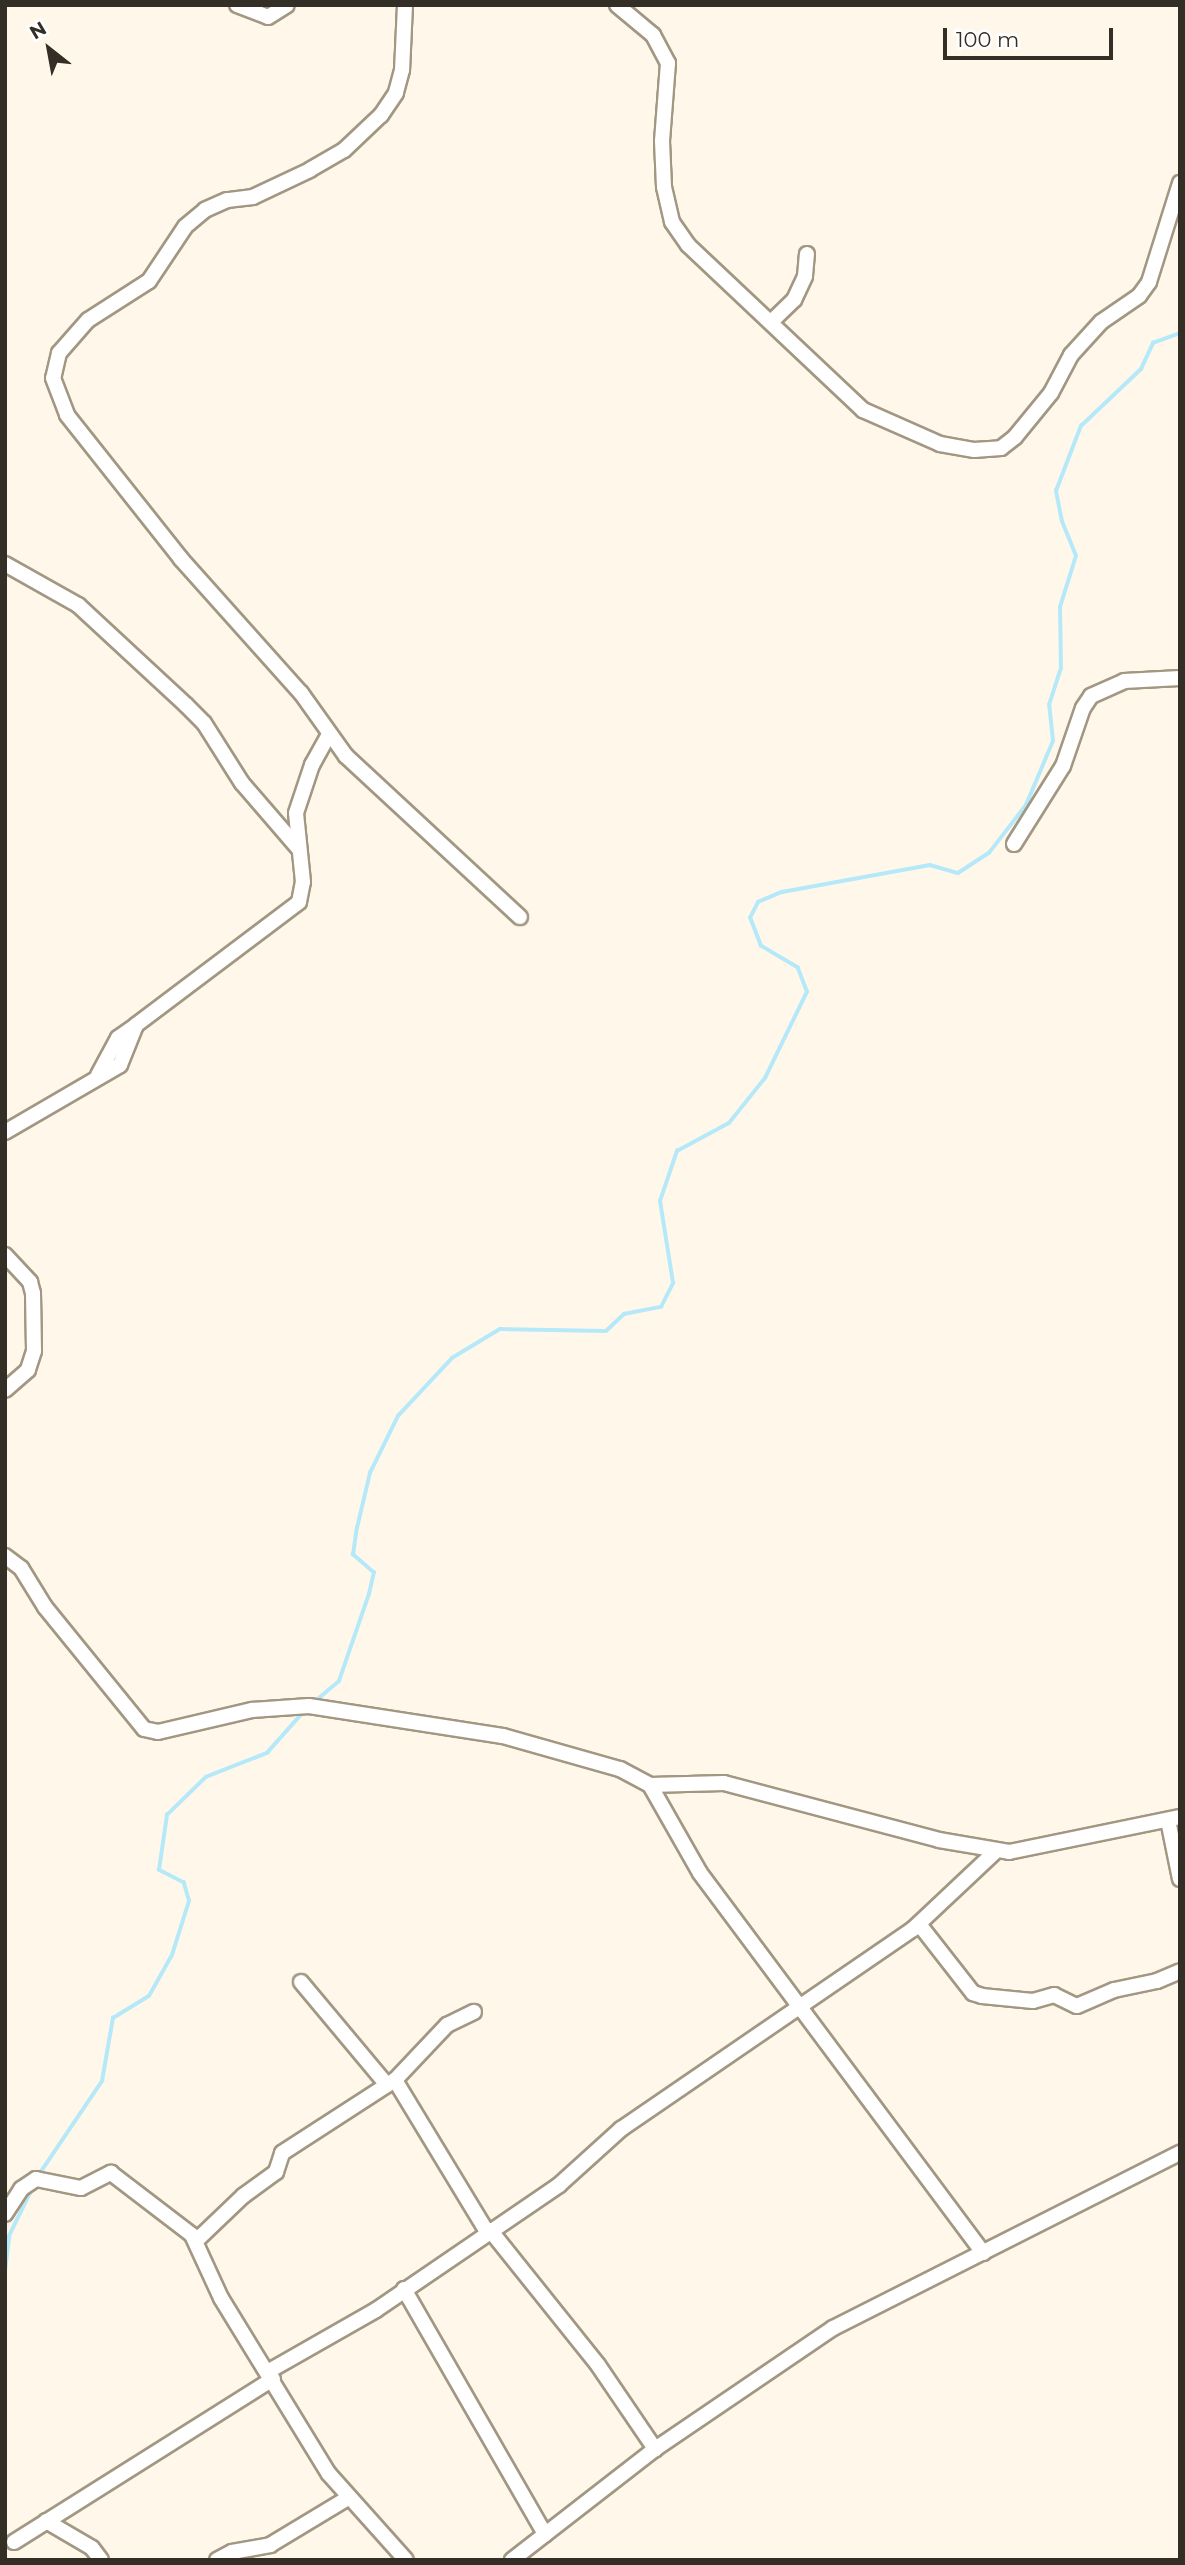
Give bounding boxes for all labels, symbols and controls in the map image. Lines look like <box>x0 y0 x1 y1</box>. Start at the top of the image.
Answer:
north arrow <box>14 14 84 84</box>
scale bar <box>947 14 1117 58</box>
text: N <box>25 17 50 44</box>
text: 100 m <box>956 27 1019 52</box>

